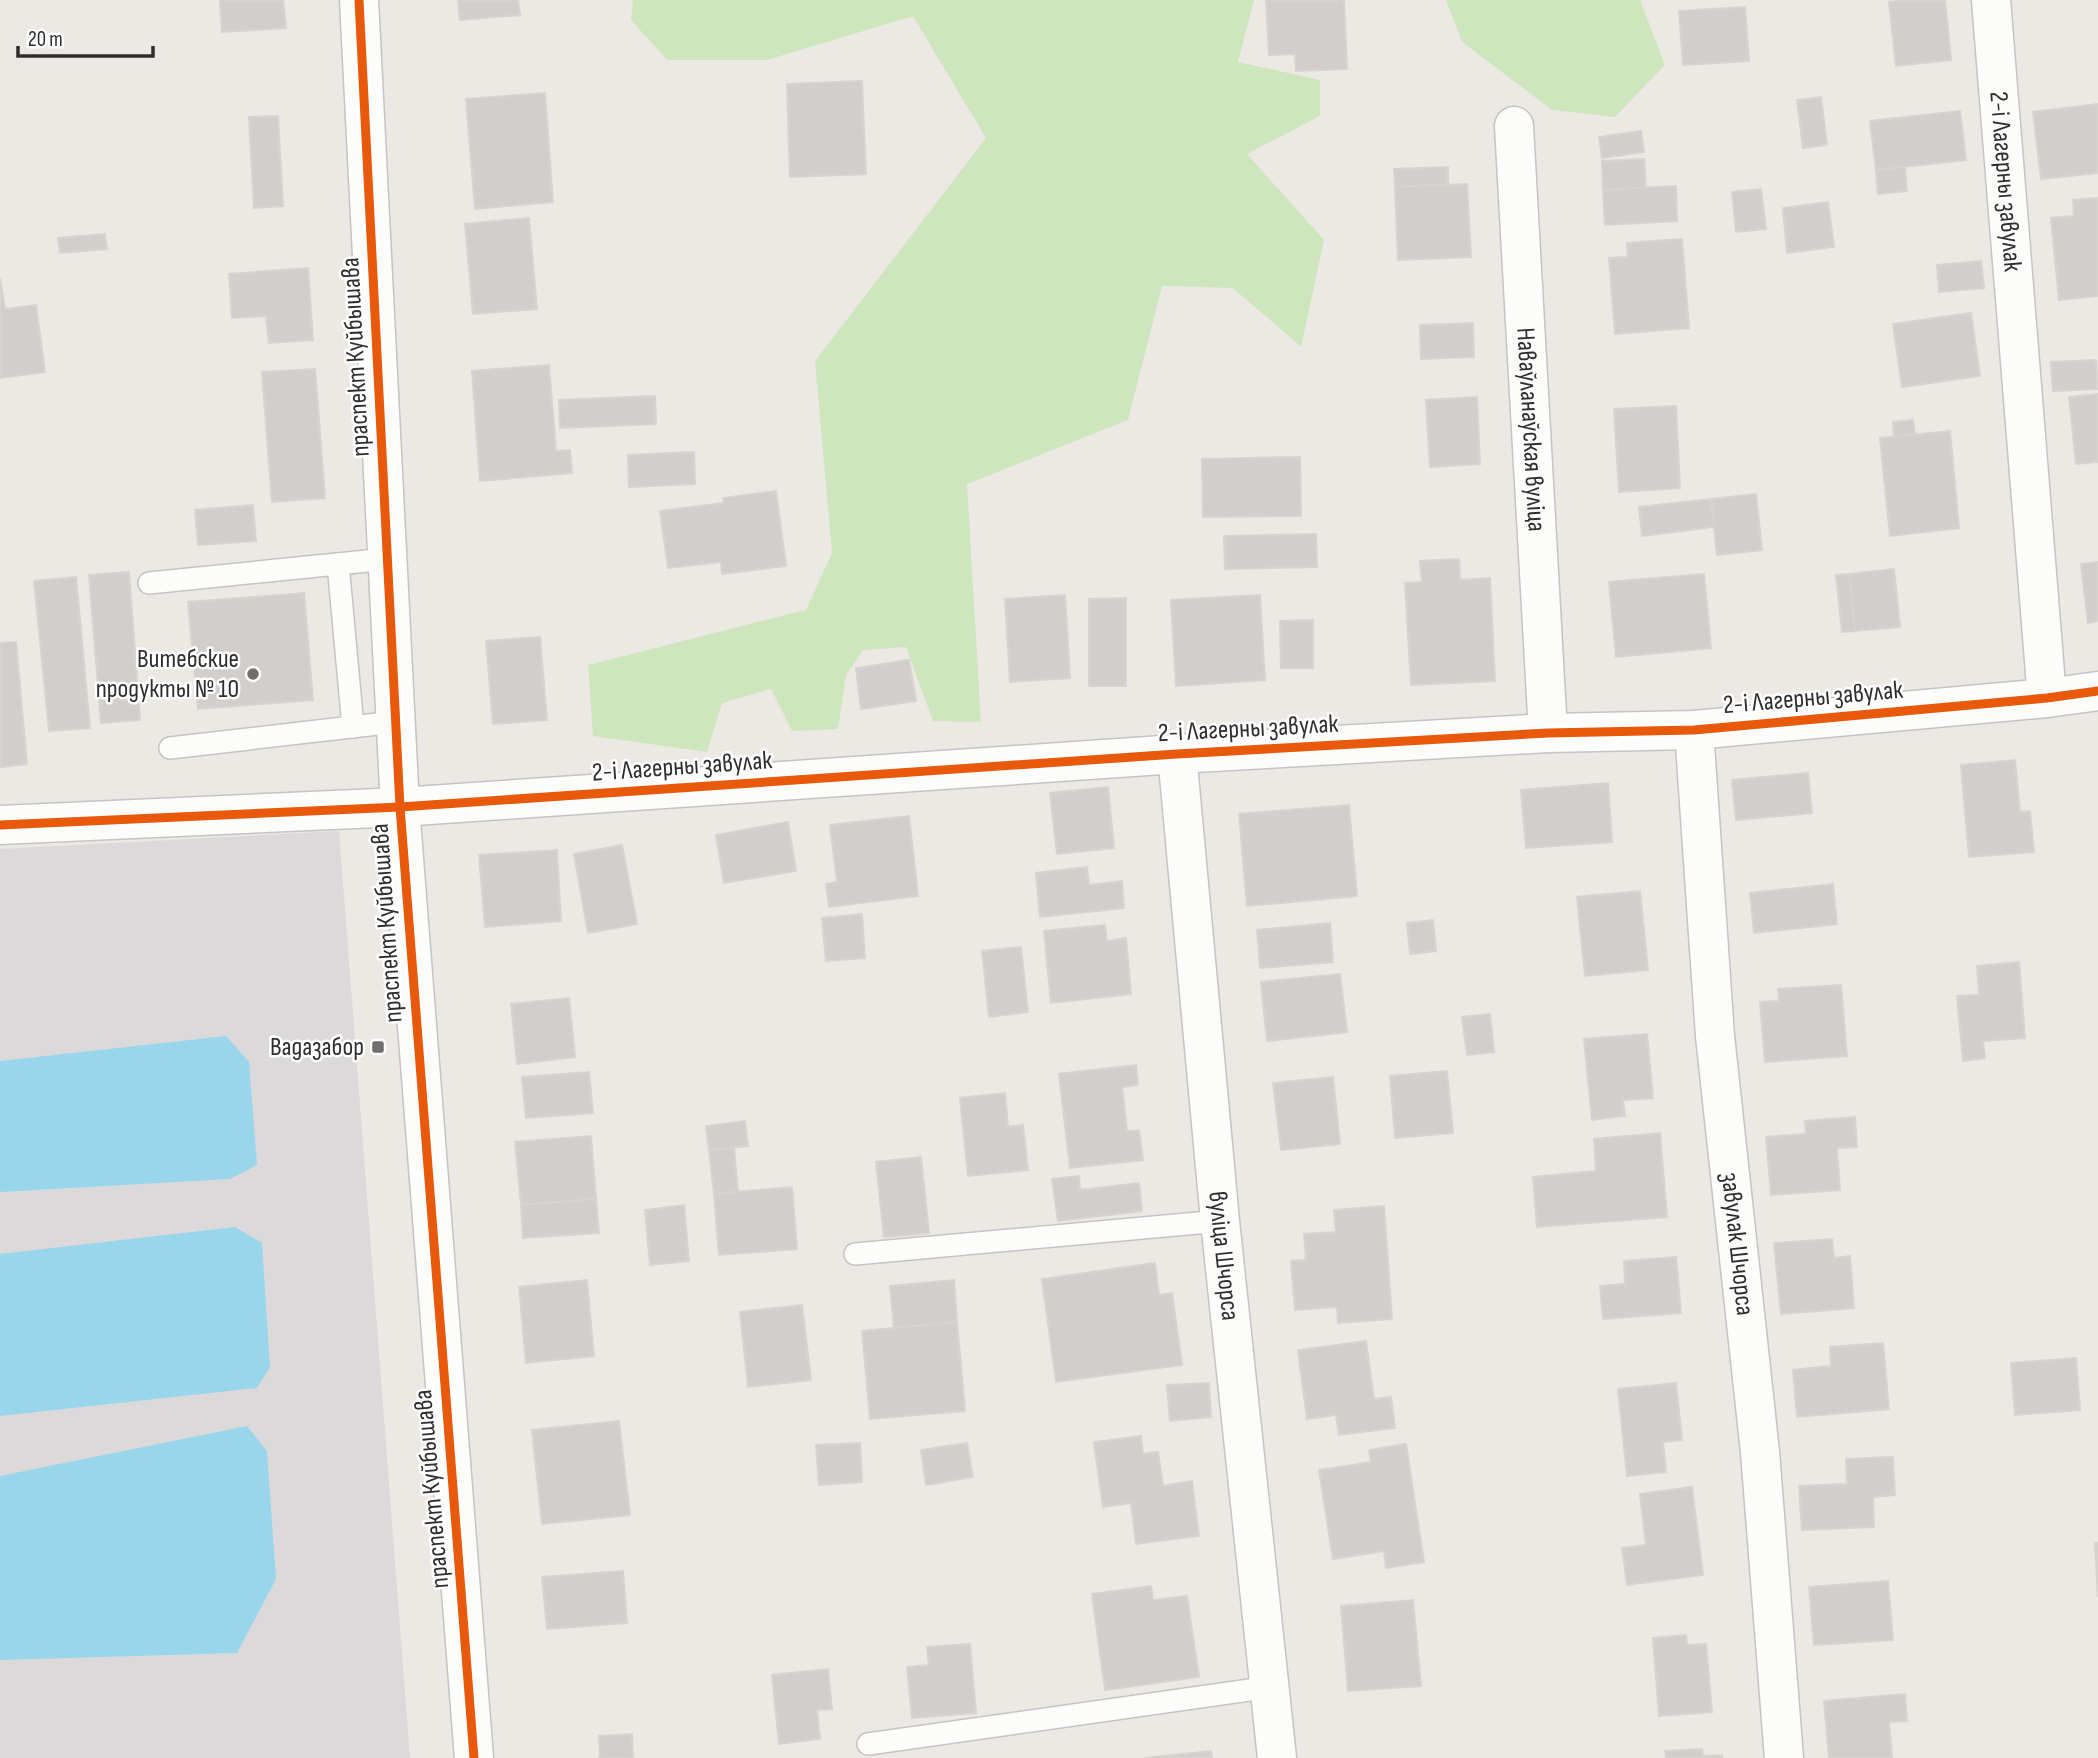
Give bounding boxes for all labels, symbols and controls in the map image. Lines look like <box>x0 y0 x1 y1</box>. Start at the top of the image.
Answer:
scale bar <box>18 14 152 58</box>
text: 20 m <box>28 27 63 52</box>
street label: 2-і Лагерны завулак <box>1983 90 2028 273</box>
street label: праспект Куйбышава <box>335 257 377 457</box>
street label: Наваўланаўская вуліца <box>1510 327 1552 532</box>
place label: Витебские продукты № 10 <box>96 644 239 705</box>
marker: Витебские продукты № 10 <box>245 666 261 682</box>
street label: 2-і Лагерны завулак <box>1722 675 1904 721</box>
street label: 2-і Лагерны завулак <box>1157 709 1339 749</box>
street label: 2-і Лагерны завулак <box>591 745 773 789</box>
street label: праспект Куйбышава <box>365 822 409 1024</box>
place label: Вадазабор <box>270 1032 364 1063</box>
marker: Вадазабор <box>370 1039 386 1055</box>
street label: завулак Шчорса <box>1714 1171 1761 1317</box>
street label: вуліца Шчорса <box>1202 1190 1246 1322</box>
street label: праспект Куйбышава <box>408 1388 456 1590</box>

